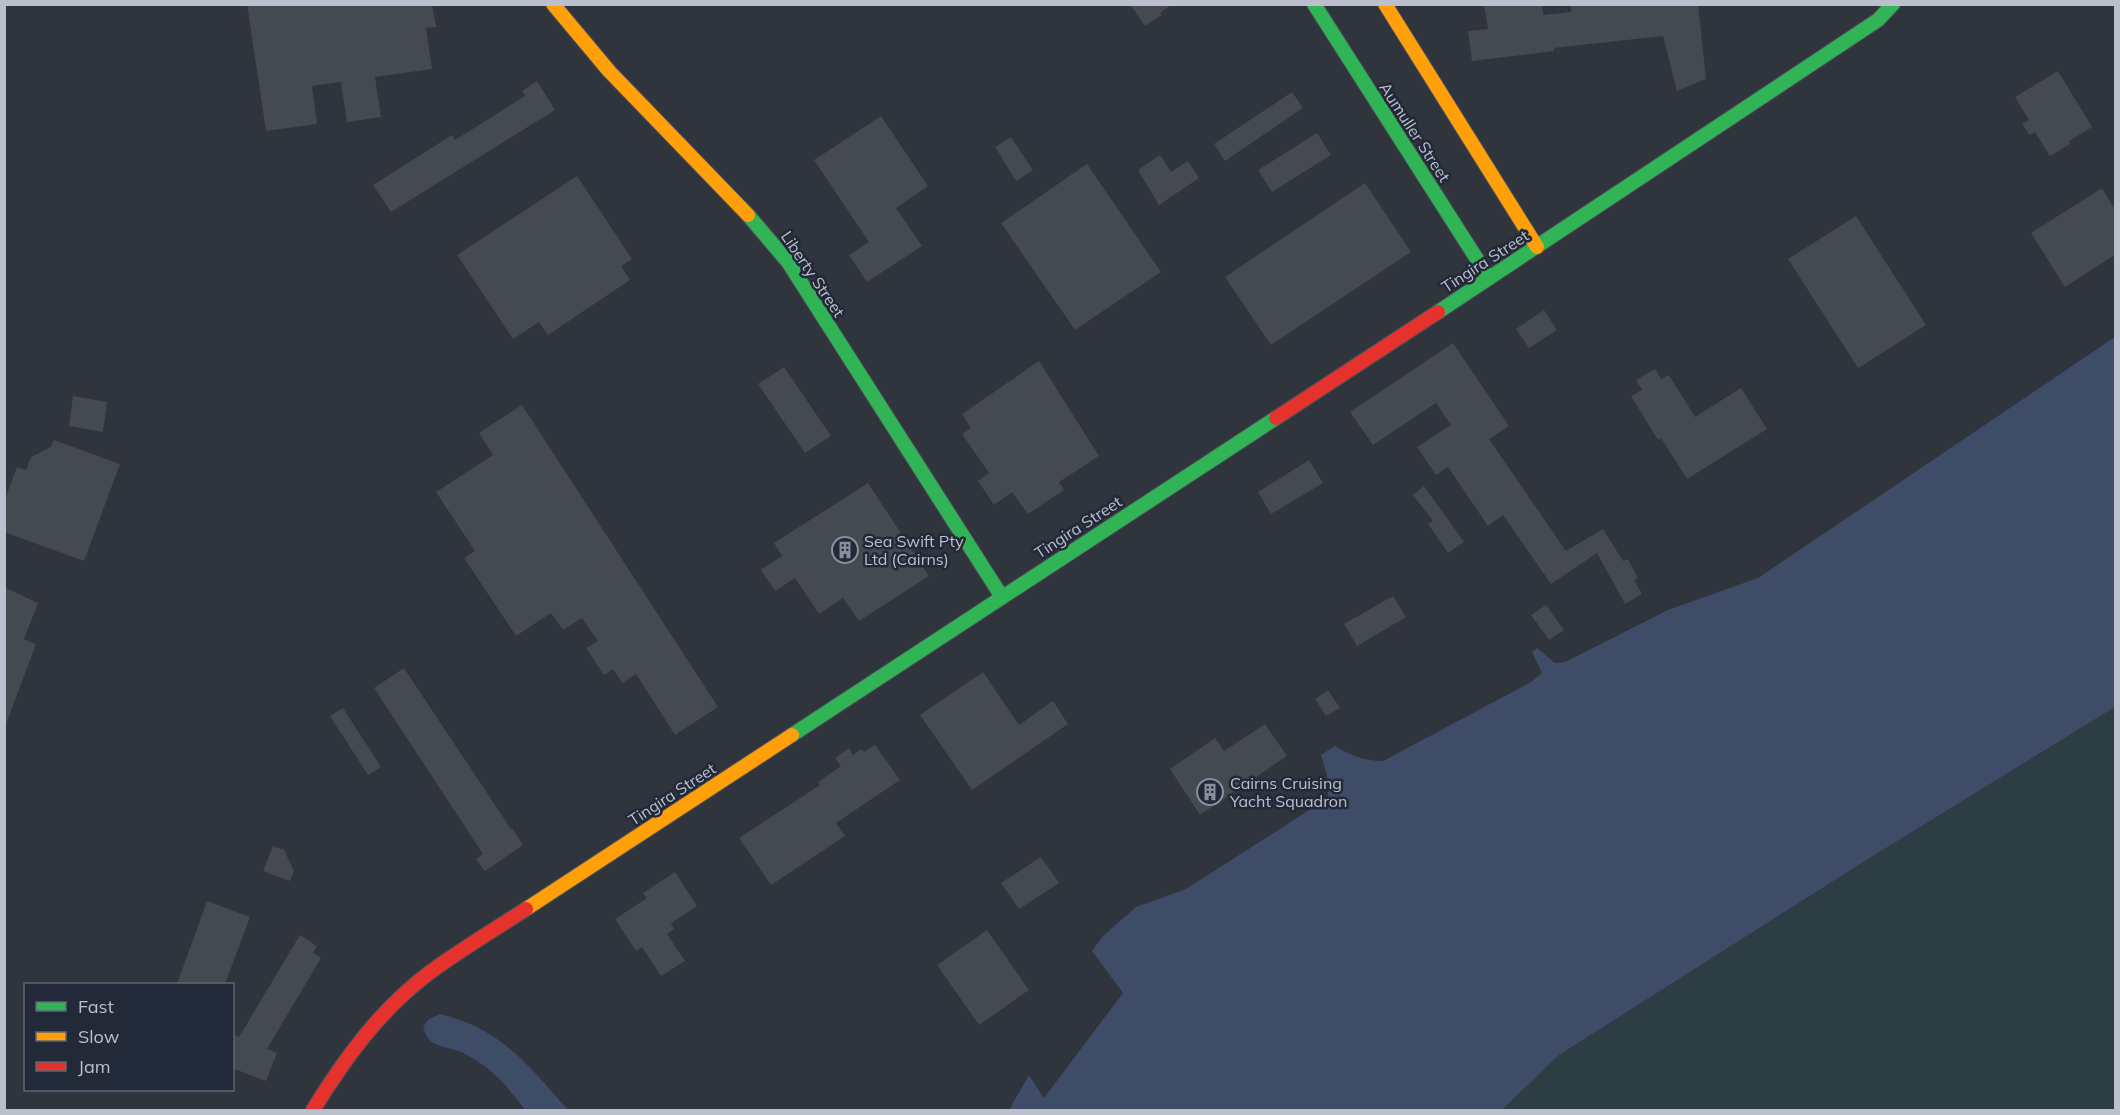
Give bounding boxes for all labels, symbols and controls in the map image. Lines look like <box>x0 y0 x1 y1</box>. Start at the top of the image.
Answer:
street label: Aumuller Street <box>1375 78 1455 186</box>
street label: Tingira Street <box>1438 225 1533 297</box>
street label: Liberty Street <box>777 227 849 321</box>
street label: Tingira Street <box>1031 491 1126 563</box>
place label: Sea Swift Pty Ltd (Cairns) <box>864 531 964 569</box>
building icon: Sea Swift Pty Ltd (Cairns) <box>830 535 860 565</box>
street label: Tingira Street <box>625 758 720 830</box>
place label: Cairns Cruising Yacht Squadron <box>1229 773 1347 811</box>
building icon: Cairns Cruising Yacht Squadron <box>1195 777 1225 807</box>
legend <box>24 983 234 1091</box>
text: Fast <box>78 995 114 1018</box>
text: Slow <box>78 1025 120 1048</box>
text: Jam <box>78 1055 111 1078</box>

